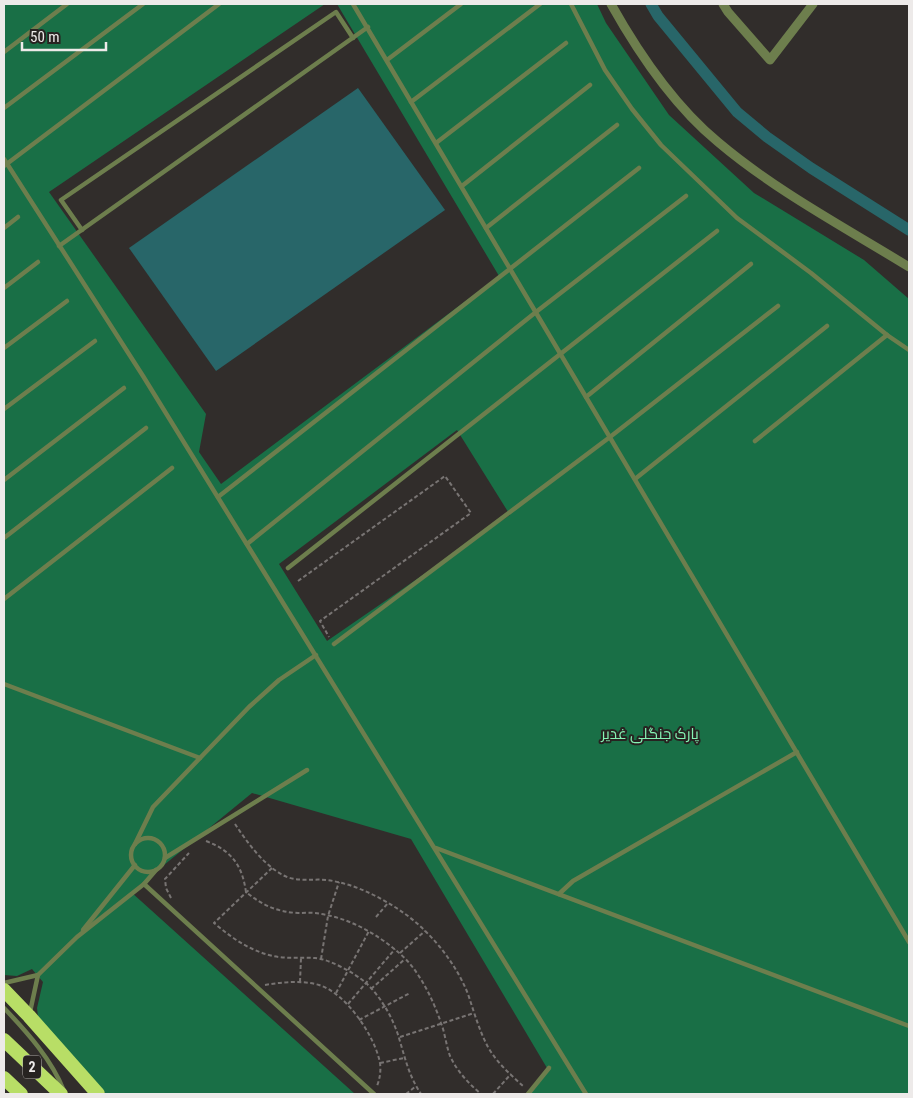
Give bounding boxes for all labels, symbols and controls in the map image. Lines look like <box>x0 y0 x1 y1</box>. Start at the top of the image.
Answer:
scale bar <box>22 20 106 52</box>
text: 50 m <box>30 28 60 46</box>
park label: پارک جنگلی غدیر <box>600 725 699 744</box>
road number: 2 <box>23 1056 41 1078</box>

